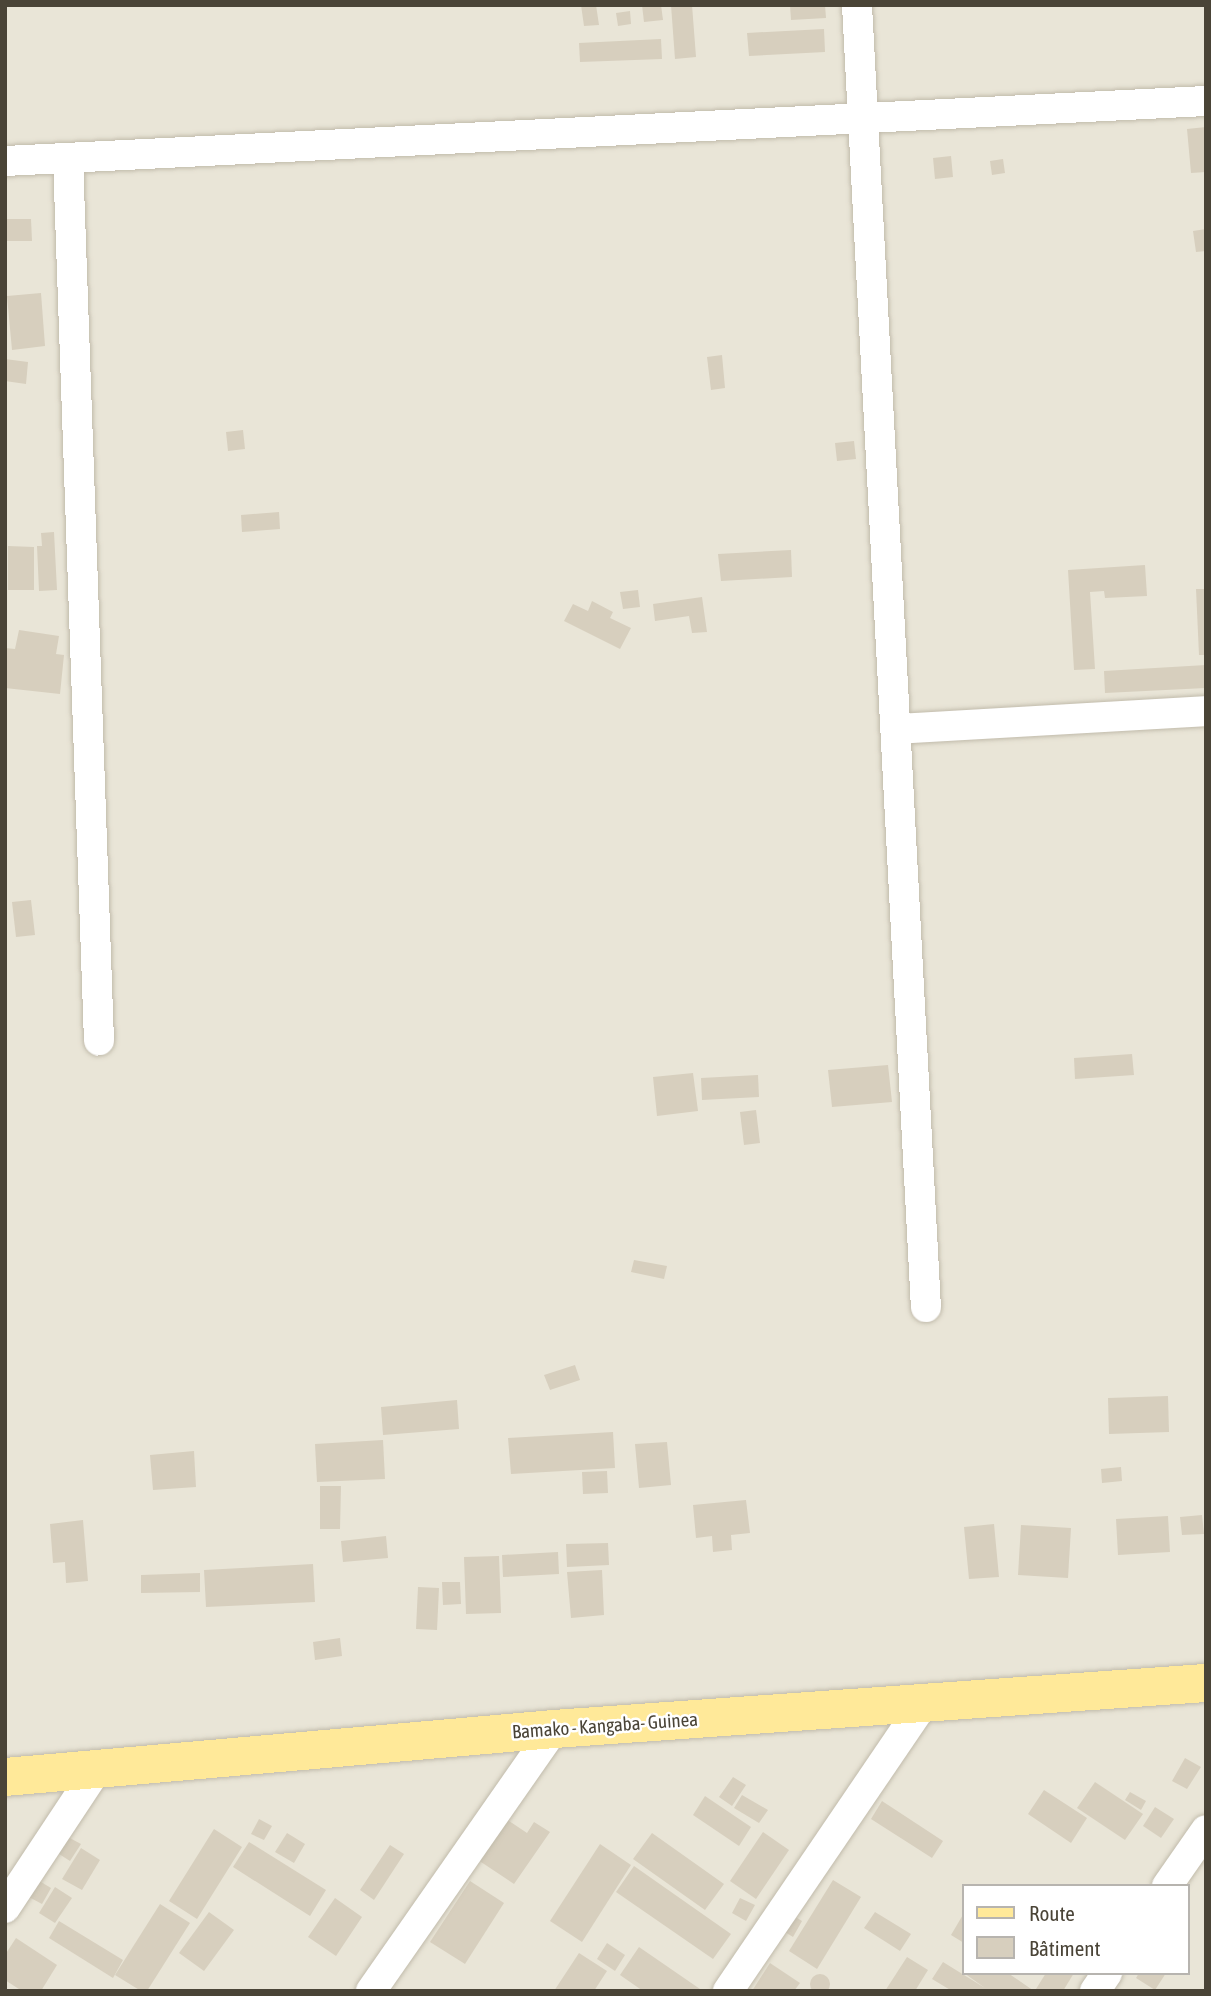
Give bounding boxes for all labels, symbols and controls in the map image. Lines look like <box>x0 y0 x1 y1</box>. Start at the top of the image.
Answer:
street label: Bamako - Kangaba- Guinea <box>511 1708 699 1744</box>
legend <box>962 1884 1190 1975</box>
text: Route <box>1029 1901 1075 1925</box>
text: Bâtiment <box>1029 1936 1100 1960</box>

